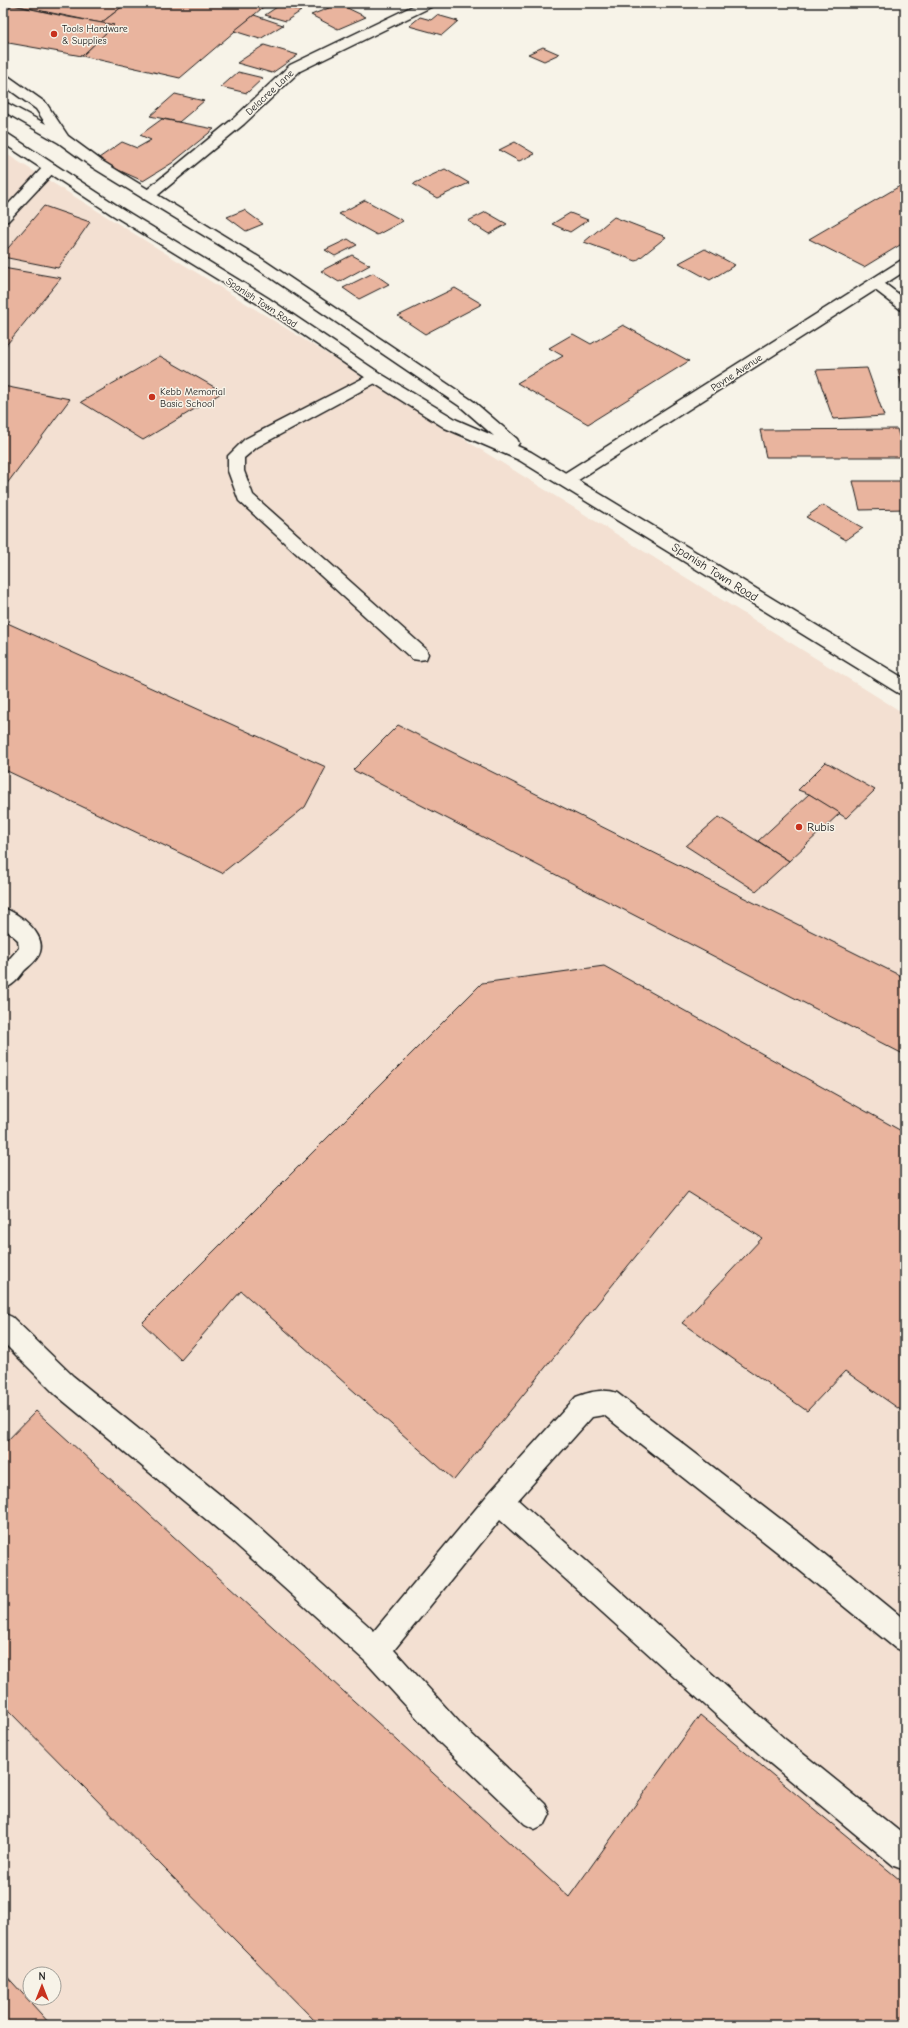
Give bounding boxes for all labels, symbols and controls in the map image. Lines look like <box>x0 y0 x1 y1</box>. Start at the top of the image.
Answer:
place label: Tools Hardware & Supplies <box>62 23 128 47</box>
marker: Tools Hardware & Supplies <box>49 29 59 39</box>
street label: Delacree Lane <box>243 67 296 118</box>
street label: Spanish Town Road <box>224 275 299 330</box>
street label: Payne Avenue <box>708 352 765 394</box>
place label: Kebb Memorial Basic School <box>160 386 225 410</box>
marker: Kebb Memorial Basic School <box>147 392 157 402</box>
street label: Spanish Town Road <box>669 540 761 604</box>
place label: Rubis <box>807 820 834 834</box>
marker: Rubis <box>794 822 804 832</box>
north arrow <box>22 1966 62 2006</box>
text: N <box>38 1970 46 1983</box>

